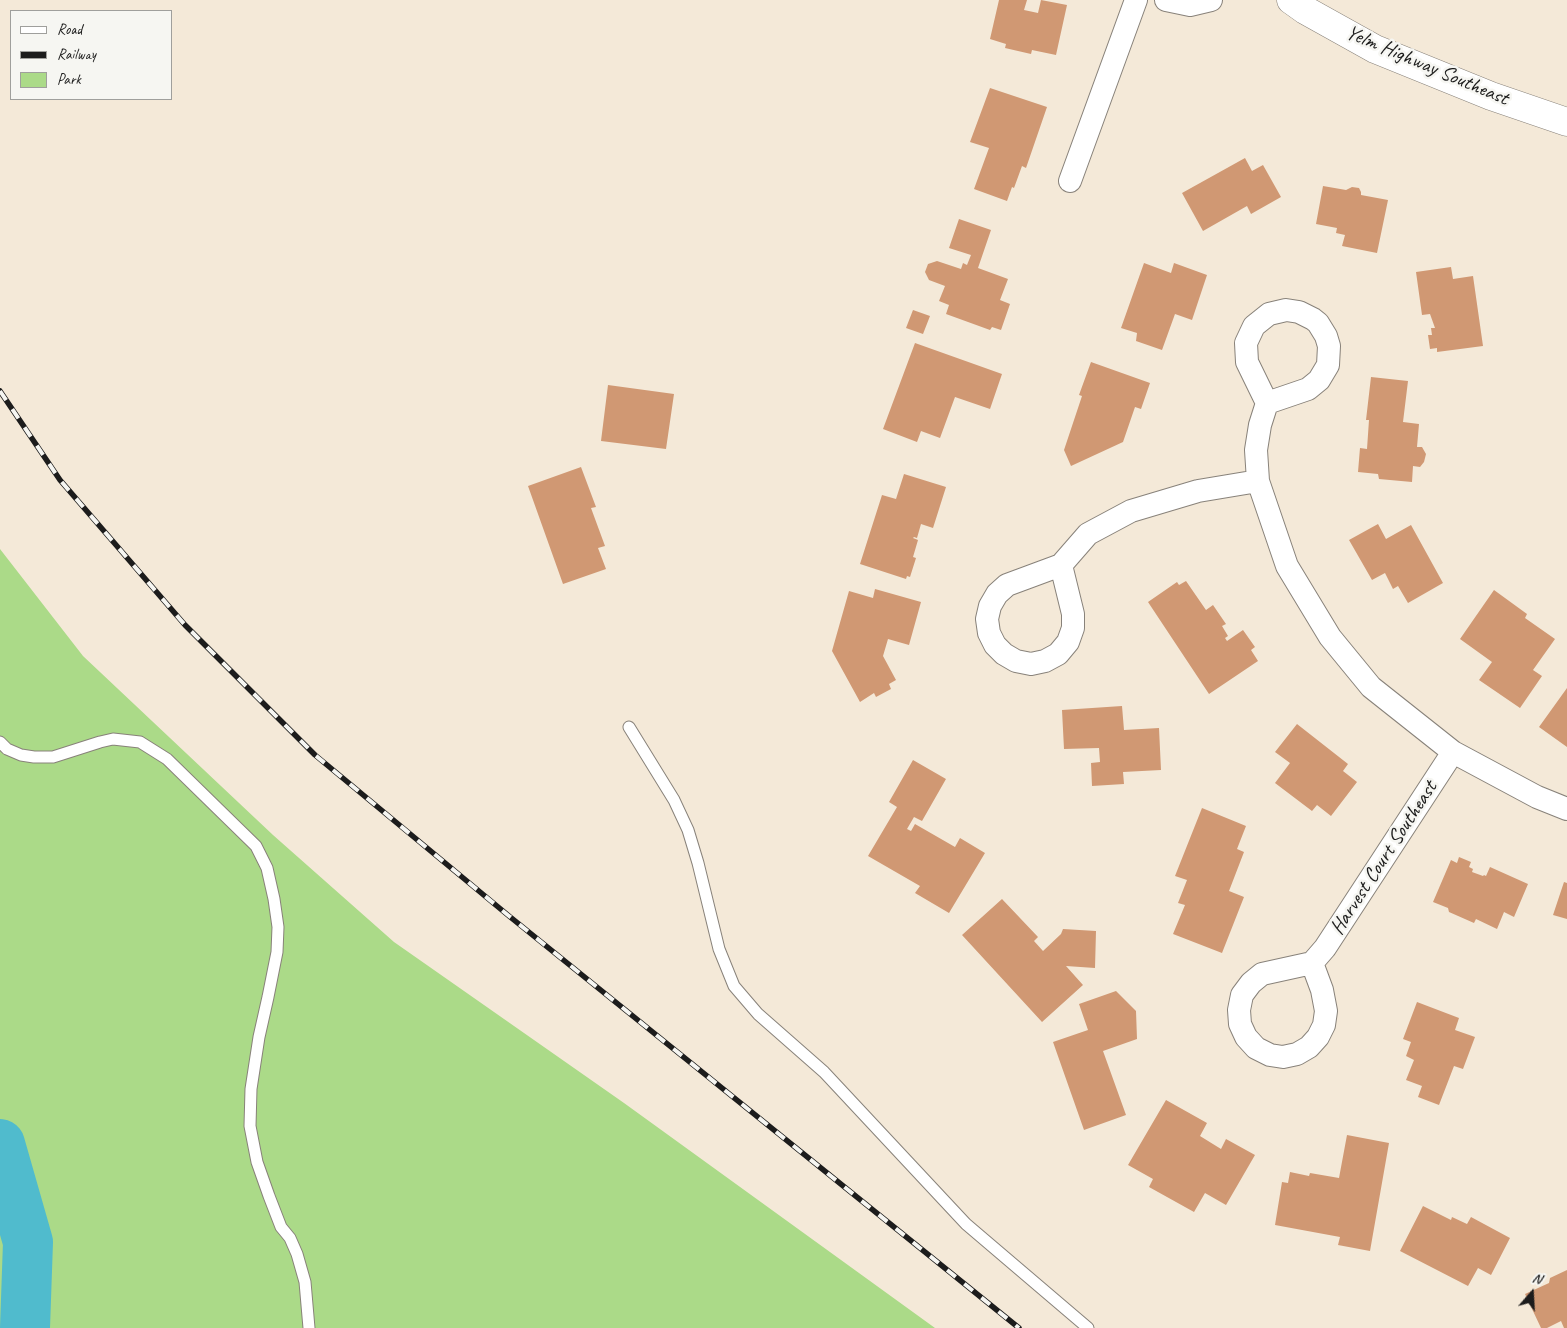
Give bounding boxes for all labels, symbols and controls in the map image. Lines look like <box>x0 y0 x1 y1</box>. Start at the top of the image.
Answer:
legend <box>10 10 172 100</box>
text: Road <box>57 20 82 39</box>
street label: Yelm Highway Southeast <box>1342 20 1512 112</box>
text: Railway <box>57 45 96 64</box>
text: Park <box>57 70 81 89</box>
street label: Harvest Court Southeast <box>1325 776 1443 940</box>
north arrow <box>1507 1268 1557 1318</box>
text: N <box>1530 1269 1544 1288</box>

